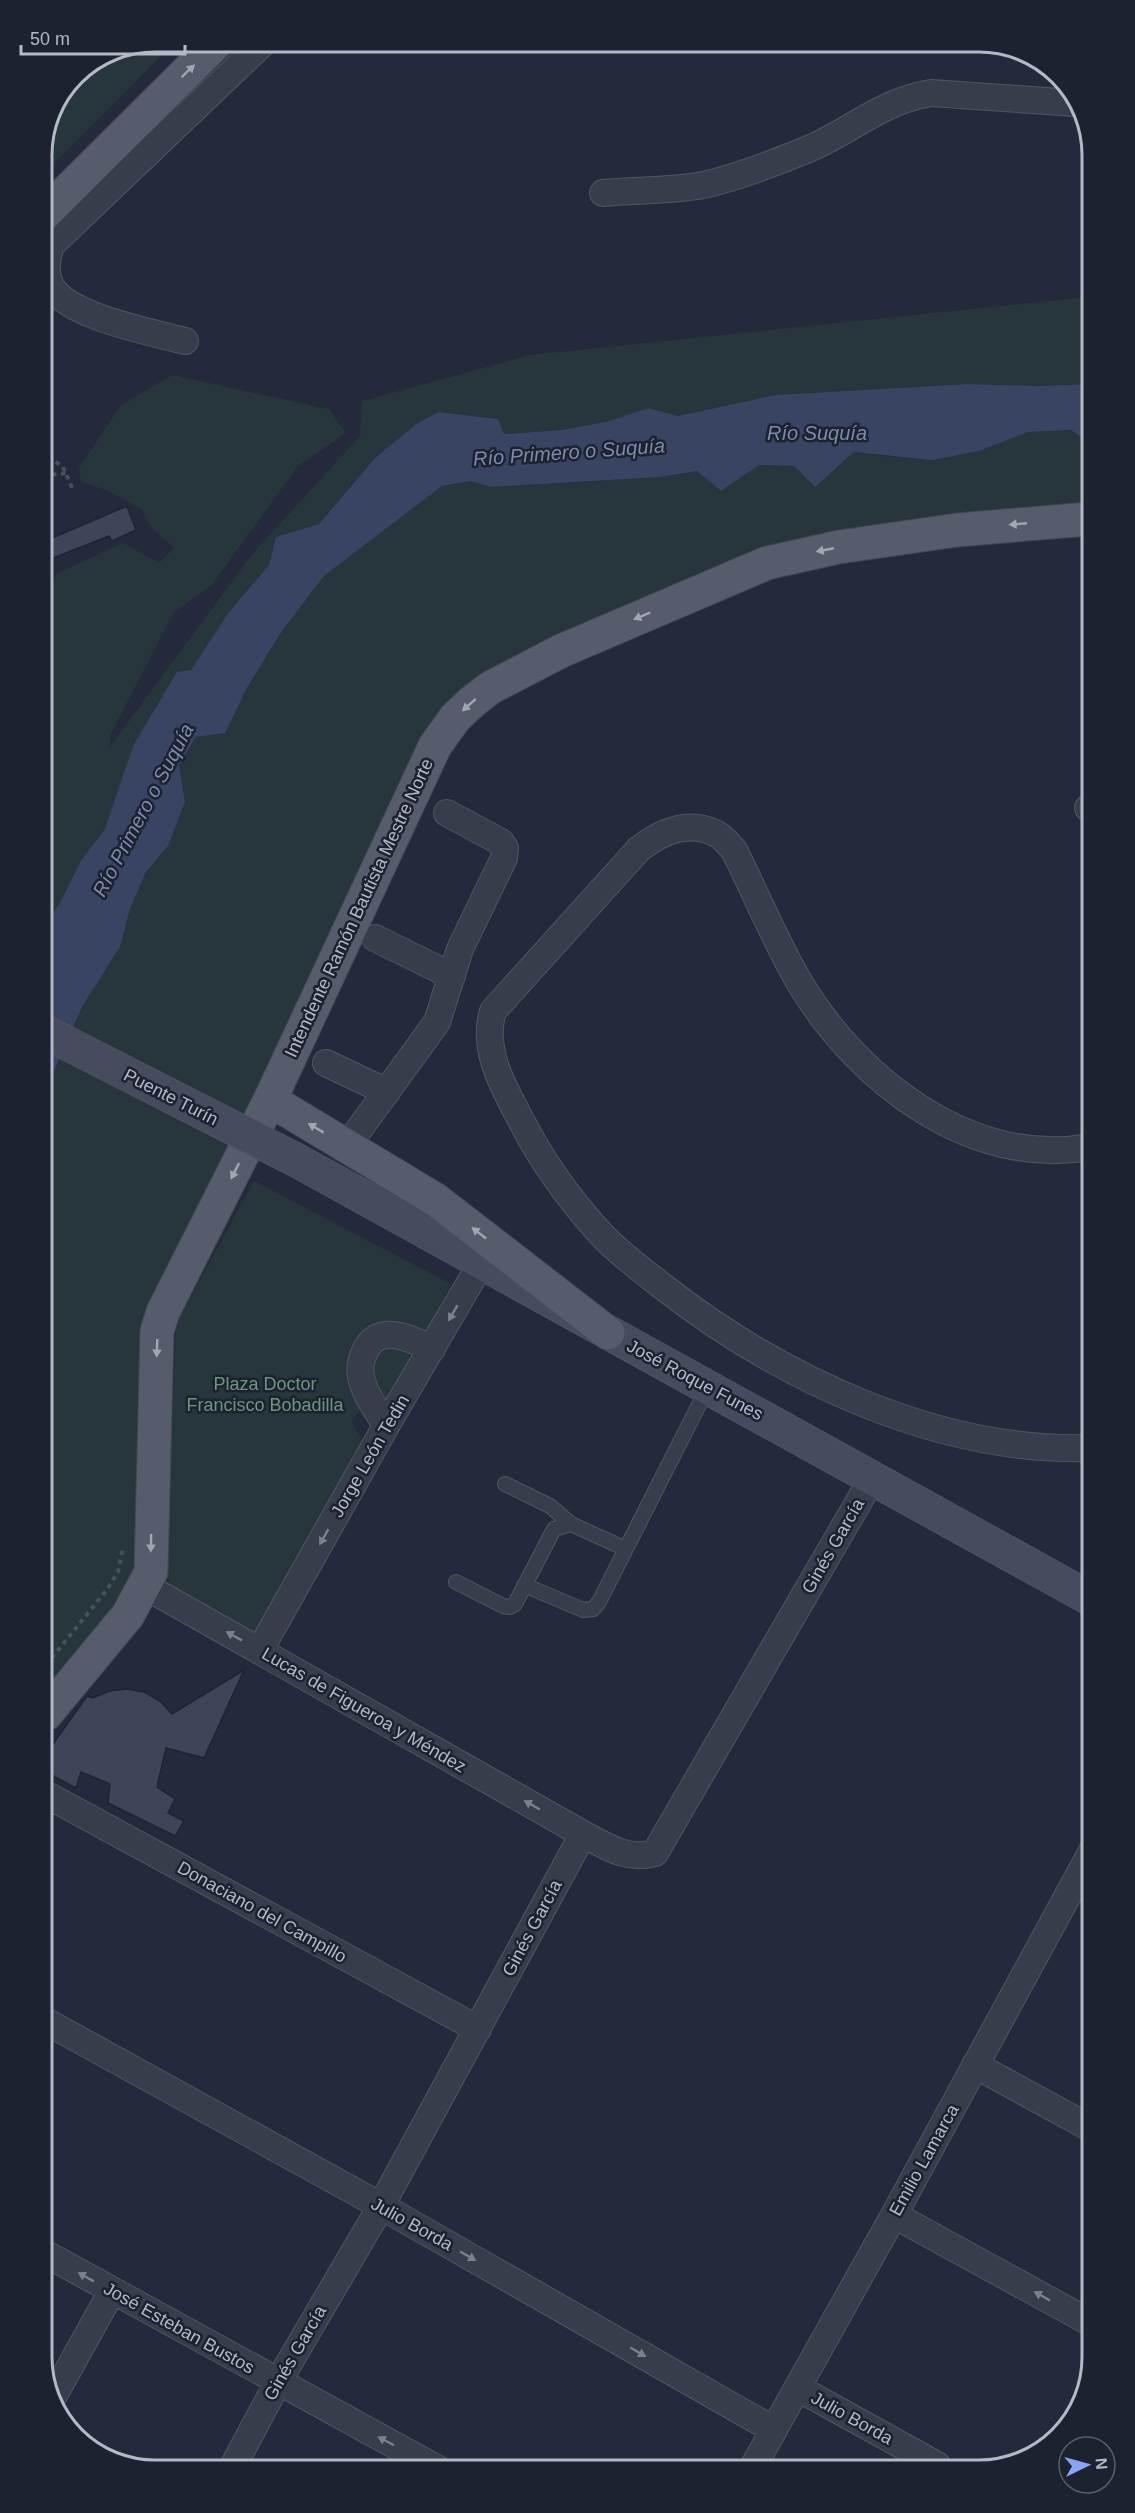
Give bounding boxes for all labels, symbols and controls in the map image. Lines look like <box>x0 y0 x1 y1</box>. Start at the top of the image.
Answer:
scale bar <box>21 18 184 56</box>
text: 50 m <box>30 29 70 49</box>
one-way arrow <box>180 64 195 78</box>
water label: Río Suquía <box>767 422 867 444</box>
water label: Río Primero o Suquía <box>472 434 666 470</box>
one-way arrow <box>1008 520 1027 529</box>
one-way arrow <box>815 546 834 555</box>
one-way arrow <box>633 612 651 621</box>
one-way arrow <box>462 698 477 712</box>
water label: Río Primero o Suquía <box>88 720 198 900</box>
street label: Intendente Ramón Bautista Mestre Norte <box>281 756 437 1060</box>
street label: Puente Turín <box>121 1065 221 1129</box>
one-way arrow <box>308 1122 324 1133</box>
one-way arrow <box>230 1163 240 1180</box>
one-way arrow <box>471 1227 487 1240</box>
one-way arrow <box>447 1305 458 1321</box>
street label: José Roque Funes <box>624 1336 766 1424</box>
one-way arrow <box>152 1339 161 1358</box>
park label: Plaza Doctor Francisco Bobadilla <box>186 1374 345 1415</box>
street label: Jorge León Tedin <box>327 1391 413 1521</box>
street label: Ginés García <box>798 1494 869 1597</box>
one-way arrow <box>319 1528 329 1545</box>
one-way arrow <box>147 1534 156 1553</box>
one-way arrow <box>225 1631 242 1641</box>
street label: Lucas de Figueroa y Méndez <box>258 1643 470 1777</box>
one-way arrow <box>523 1800 540 1810</box>
street label: Donaciano del Campillo <box>174 1857 350 1967</box>
street label: Ginés García <box>498 1876 566 1980</box>
street label: Emilio Lamarca <box>885 2100 963 2219</box>
street label: Julio Borda <box>368 2193 457 2255</box>
one-way arrow <box>460 2251 477 2261</box>
one-way arrow <box>77 2272 94 2282</box>
street label: José Esteban Bustos <box>100 2278 258 2378</box>
one-way arrow <box>1033 2291 1050 2301</box>
street label: Ginés García <box>260 2301 331 2404</box>
one-way arrow <box>630 2347 647 2357</box>
street label: Julio Borda <box>808 2387 897 2449</box>
north arrow <box>1057 2435 1117 2495</box>
one-way arrow <box>377 2436 394 2446</box>
text: N <box>1092 2457 1110 2470</box>

